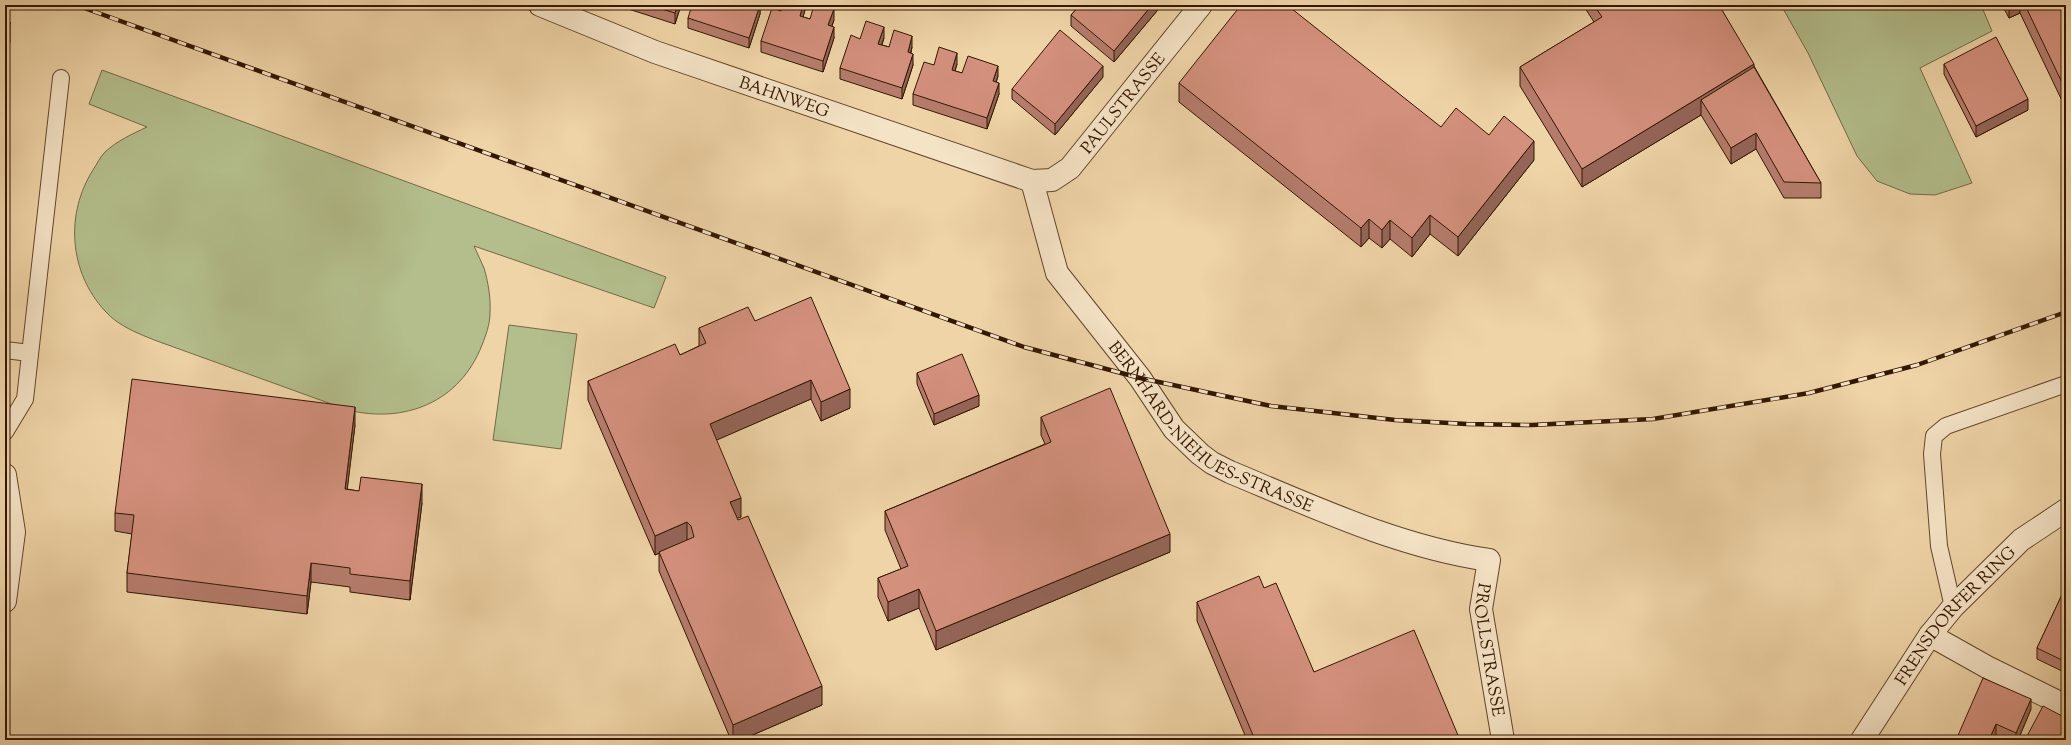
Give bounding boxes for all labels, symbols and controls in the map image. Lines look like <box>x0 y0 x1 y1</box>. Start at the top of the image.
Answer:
street label: PAULSTRASSE <box>1076 48 1172 160</box>
street label: BAHNWEG <box>735 72 832 125</box>
street label: BERNHARD-NIEHUES-STRASSE <box>1101 337 1316 520</box>
street label: FRENSDORFER RING <box>1890 542 2022 691</box>
street label: PROLLSTRASSE <box>1466 581 1509 719</box>

